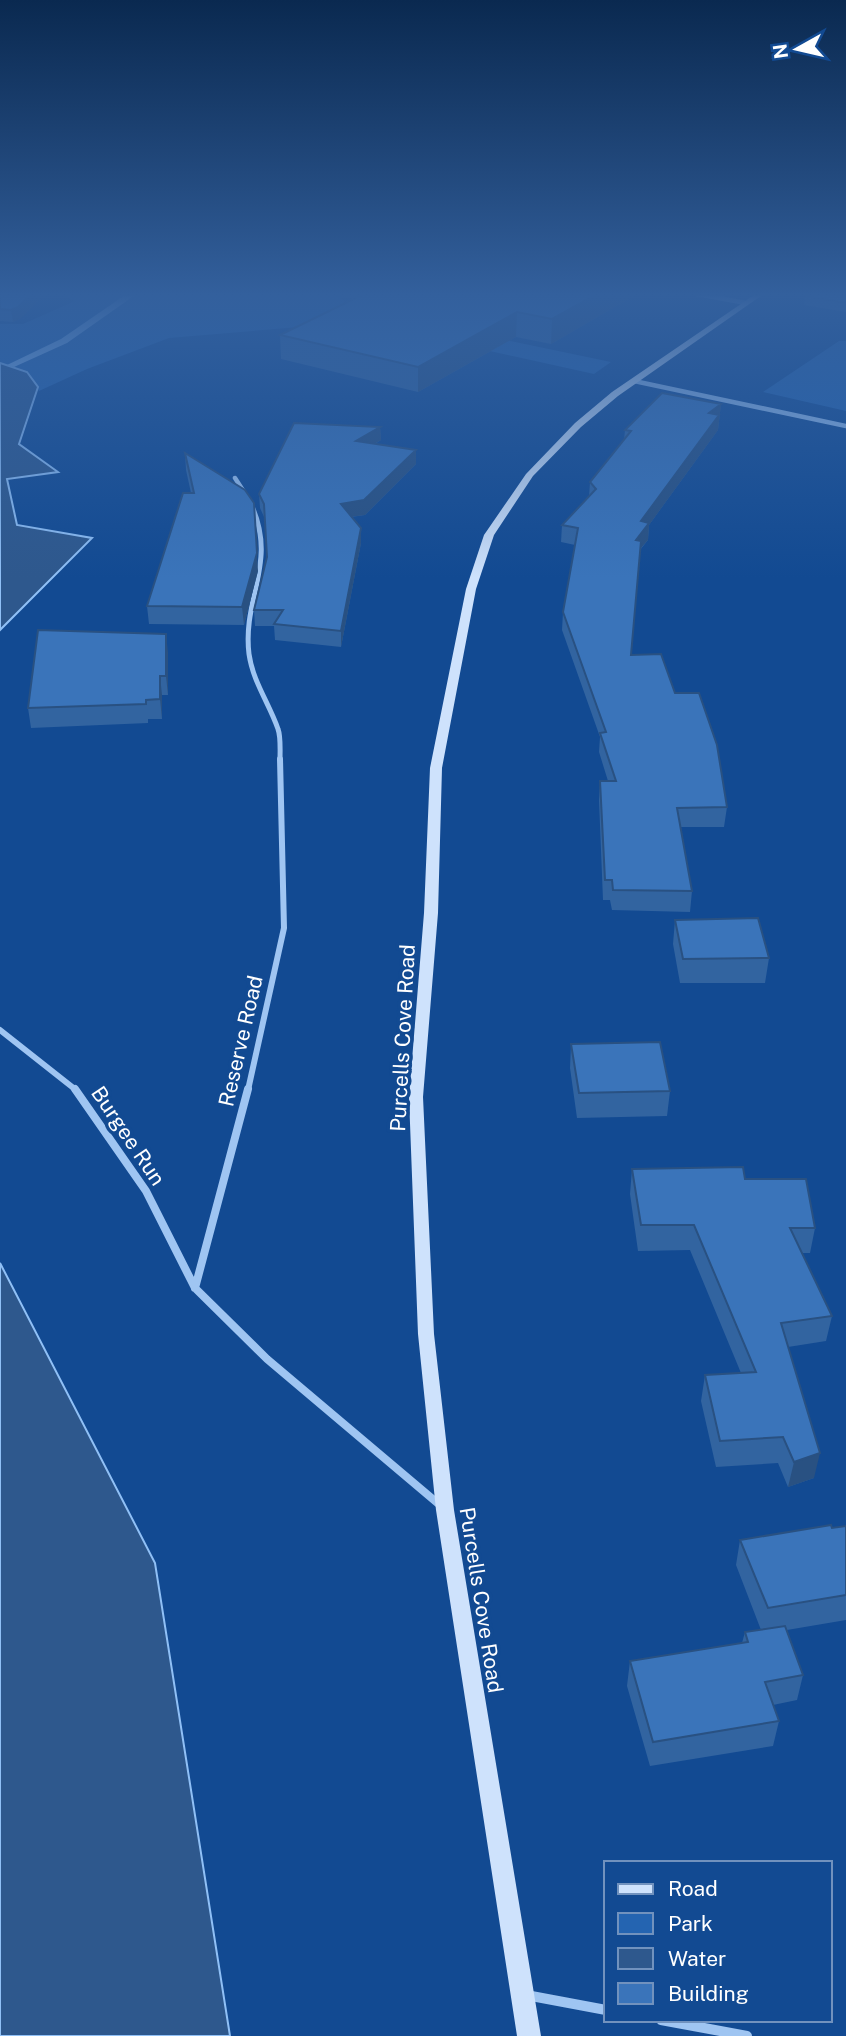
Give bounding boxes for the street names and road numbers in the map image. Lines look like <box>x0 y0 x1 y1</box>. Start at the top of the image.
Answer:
street label: Purcells Cove Road <box>385 944 420 1132</box>
street label: Reserve Road <box>213 973 268 1109</box>
street label: Burgee Run <box>86 1081 171 1190</box>
street label: Purcells Cove Road <box>454 1505 509 1695</box>

